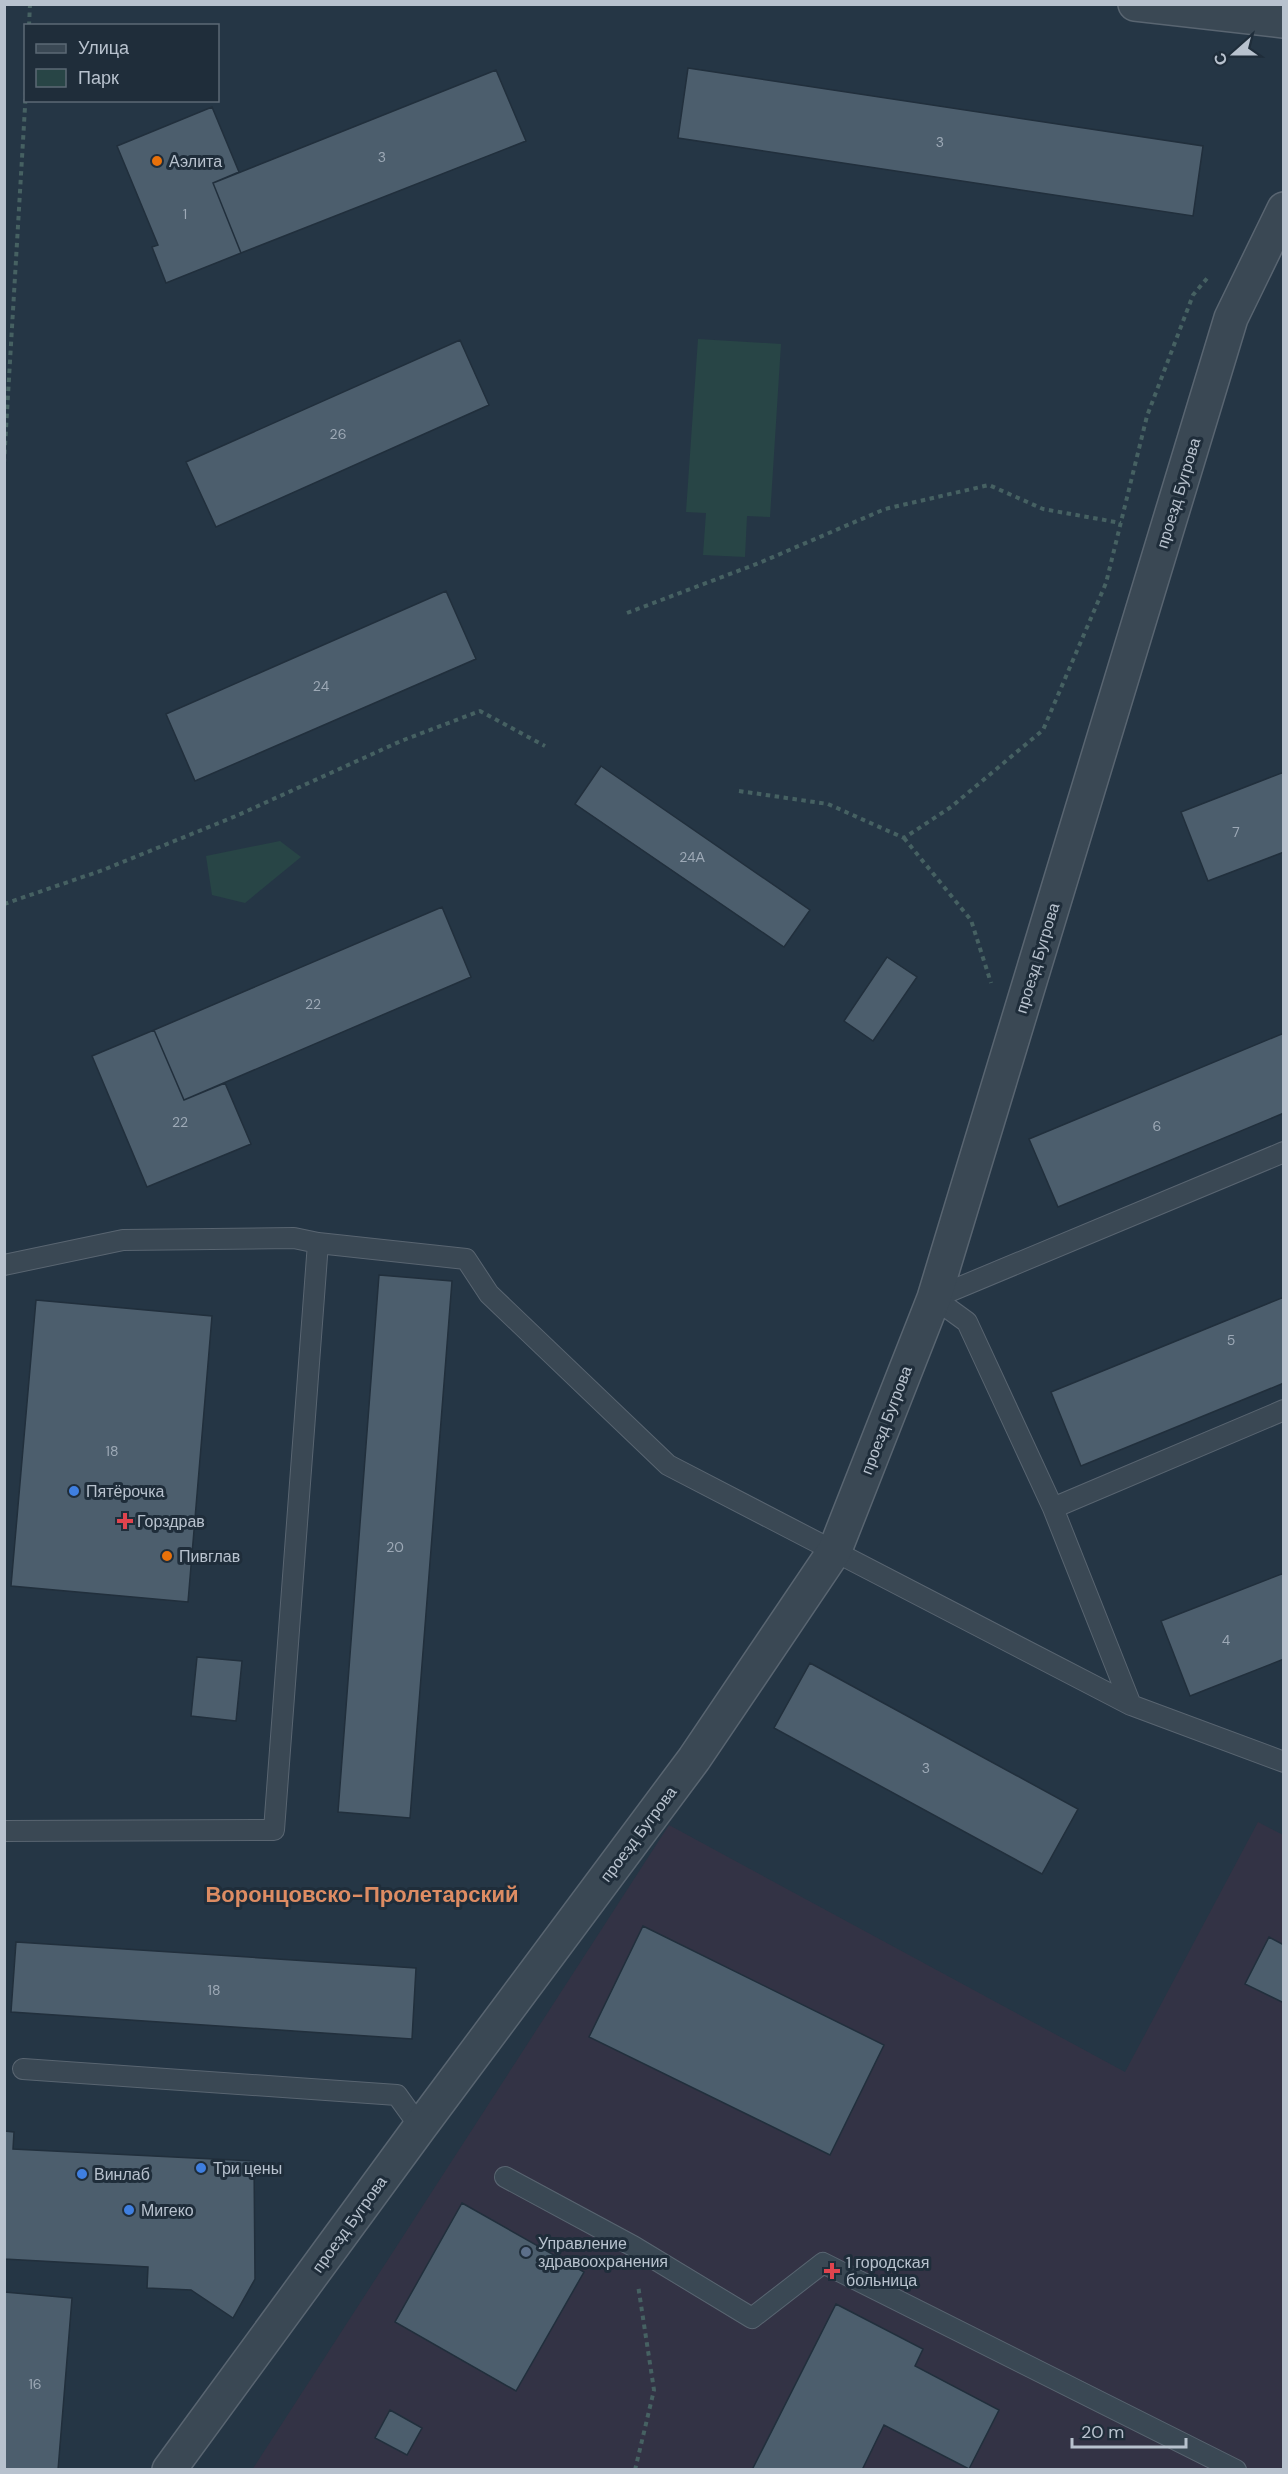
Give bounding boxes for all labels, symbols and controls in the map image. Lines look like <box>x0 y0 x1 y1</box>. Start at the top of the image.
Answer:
legend <box>24 24 219 102</box>
north arrow <box>1204 24 1264 84</box>
text: Улица <box>78 36 130 60</box>
text: С <box>1208 50 1232 68</box>
text: Парк <box>78 66 119 90</box>
house number: 3 <box>936 133 944 151</box>
house number: 3 <box>378 148 386 166</box>
place label: Аэлита <box>169 151 222 172</box>
marker: Аэлита <box>150 154 164 168</box>
house number: 1 <box>183 205 187 223</box>
house number: 26 <box>330 425 346 443</box>
street label: проезд Бугрова <box>1152 435 1205 551</box>
house number: 24 <box>313 677 330 695</box>
house number: 7 <box>1232 823 1240 841</box>
house number: 24А <box>679 848 705 866</box>
street label: проезд Бугрова <box>1011 900 1064 1016</box>
house number: 22 <box>305 995 321 1013</box>
house number: 22 <box>172 1113 188 1131</box>
house number: 6 <box>1153 1117 1161 1135</box>
house number: 5 <box>1227 1331 1235 1349</box>
street label: проезд Бугрова <box>856 1363 917 1477</box>
house number: 18 <box>106 1442 118 1460</box>
place label: Пятёрочка <box>86 1481 165 1502</box>
marker: Пятёрочка <box>67 1484 81 1498</box>
place label: Горздрав <box>137 1511 205 1532</box>
marker: Горздрав <box>118 1514 132 1528</box>
house number: 20 <box>386 1538 404 1556</box>
place label: Пивглав <box>179 1546 240 1567</box>
marker: Пивглав <box>160 1549 174 1563</box>
house number: 4 <box>1222 1631 1231 1649</box>
house number: 3 <box>922 1759 930 1777</box>
street label: проезд Бугрова <box>596 1782 681 1886</box>
district label: Воронцовско-Пролетарский <box>205 1880 519 1909</box>
house number: 18 <box>208 1981 220 1999</box>
place label: Три цены <box>213 2158 282 2179</box>
marker: Три цены <box>194 2161 208 2175</box>
place label: Винлаб <box>94 2164 150 2185</box>
marker: Винлаб <box>75 2167 89 2181</box>
street label: проезд Бугрова <box>307 2172 392 2277</box>
place label: Мигеко <box>141 2200 194 2221</box>
marker: Мигеко <box>122 2203 136 2217</box>
place label: Управление здравоохранения <box>538 2233 668 2272</box>
marker: Управление здравоохранения <box>519 2245 533 2259</box>
place label: 1 городская больница <box>846 2252 929 2291</box>
marker: 1 городская больница <box>823 2262 841 2280</box>
house number: 16 <box>28 2375 42 2393</box>
scale bar <box>1072 2411 1186 2449</box>
text: 20 m <box>1081 2420 1124 2444</box>

